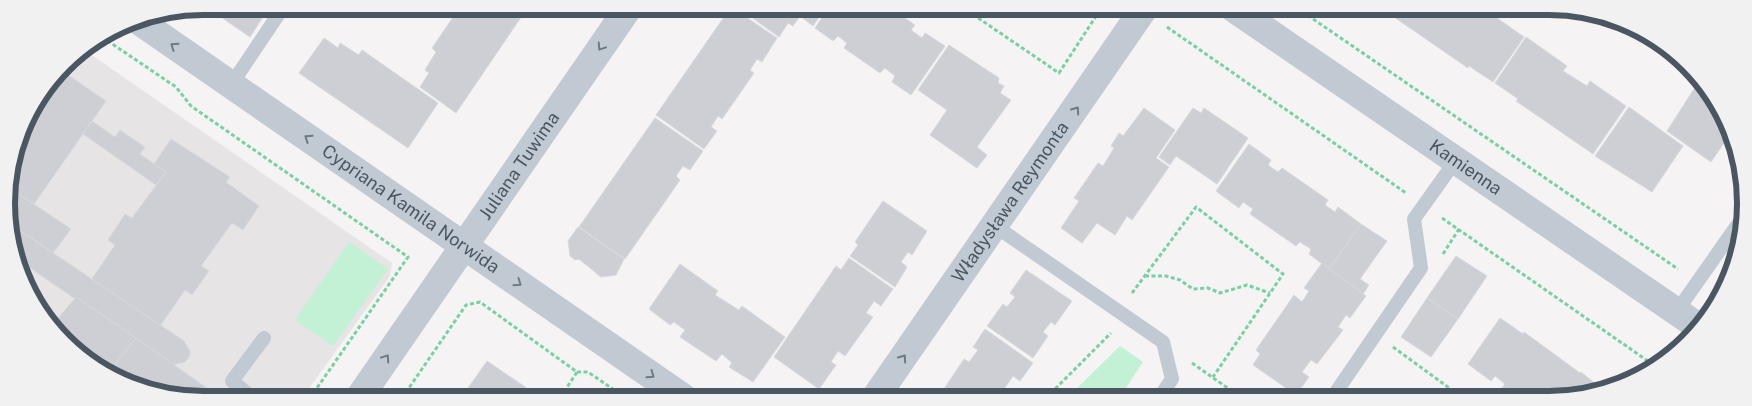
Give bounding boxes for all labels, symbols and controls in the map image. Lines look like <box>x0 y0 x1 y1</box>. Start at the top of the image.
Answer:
one-way arrow <box>598 41 607 51</box>
one-way arrow <box>170 43 180 52</box>
one-way arrow <box>1070 106 1079 115</box>
street label: Juliana Tuwima <box>474 108 563 224</box>
street label: Władysława Reymonta <box>947 117 1073 286</box>
one-way arrow <box>304 135 314 144</box>
street label: Kamienna <box>1426 135 1506 199</box>
street label: Cypriana Kamila Norwida <box>318 140 504 277</box>
one-way arrow <box>512 277 521 286</box>
one-way arrow <box>380 354 389 364</box>
one-way arrow <box>897 354 906 364</box>
one-way arrow <box>646 369 655 378</box>

